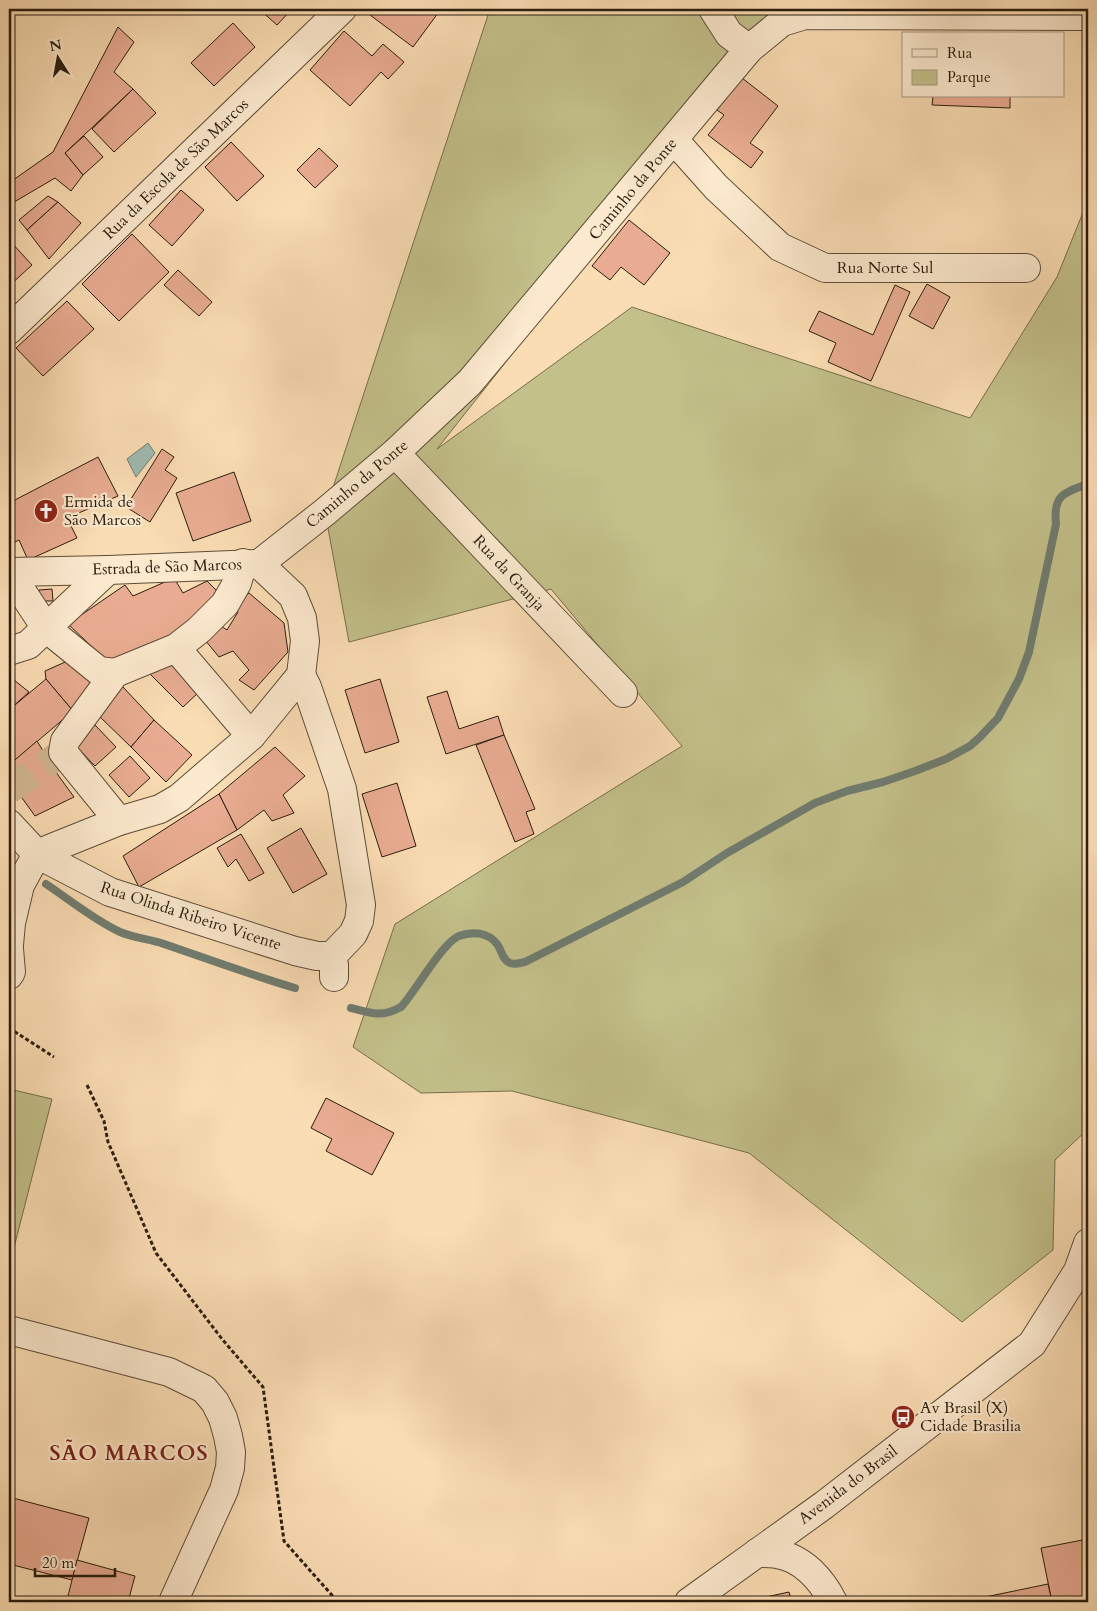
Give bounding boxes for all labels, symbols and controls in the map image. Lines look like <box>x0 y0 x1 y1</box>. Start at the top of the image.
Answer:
north arrow <box>32 32 82 82</box>
legend <box>902 32 1064 98</box>
text: N <box>48 35 63 56</box>
text: Rua <box>947 43 973 63</box>
text: Parque <box>947 67 991 87</box>
street label: Rua da Escola de São Marcos <box>98 94 254 244</box>
street label: Caminho da Ponte <box>584 133 682 245</box>
street label: Rua Norte Sul <box>837 257 933 279</box>
street label: Caminho da Ponte <box>301 435 413 533</box>
place label: Ermida de São Marcos <box>64 491 141 531</box>
church icon: Ermida de São Marcos <box>33 498 59 524</box>
street label: Rua da Granja <box>468 530 550 616</box>
street label: Estrada de São Marcos <box>92 553 242 581</box>
street label: Rua Olinda Ribeiro Vicente <box>98 876 284 956</box>
place label: Av Brasil (X) Cidade Brasilia <box>920 1397 1021 1437</box>
bus stop icon: Av Brasil (X) Cidade Brasilia <box>890 1404 916 1430</box>
district label: SÃO MARCOS <box>49 1439 209 1468</box>
street label: Avenida do Brasil <box>794 1440 902 1530</box>
scale bar <box>35 1546 115 1578</box>
text: 20 m <box>42 1553 74 1573</box>

